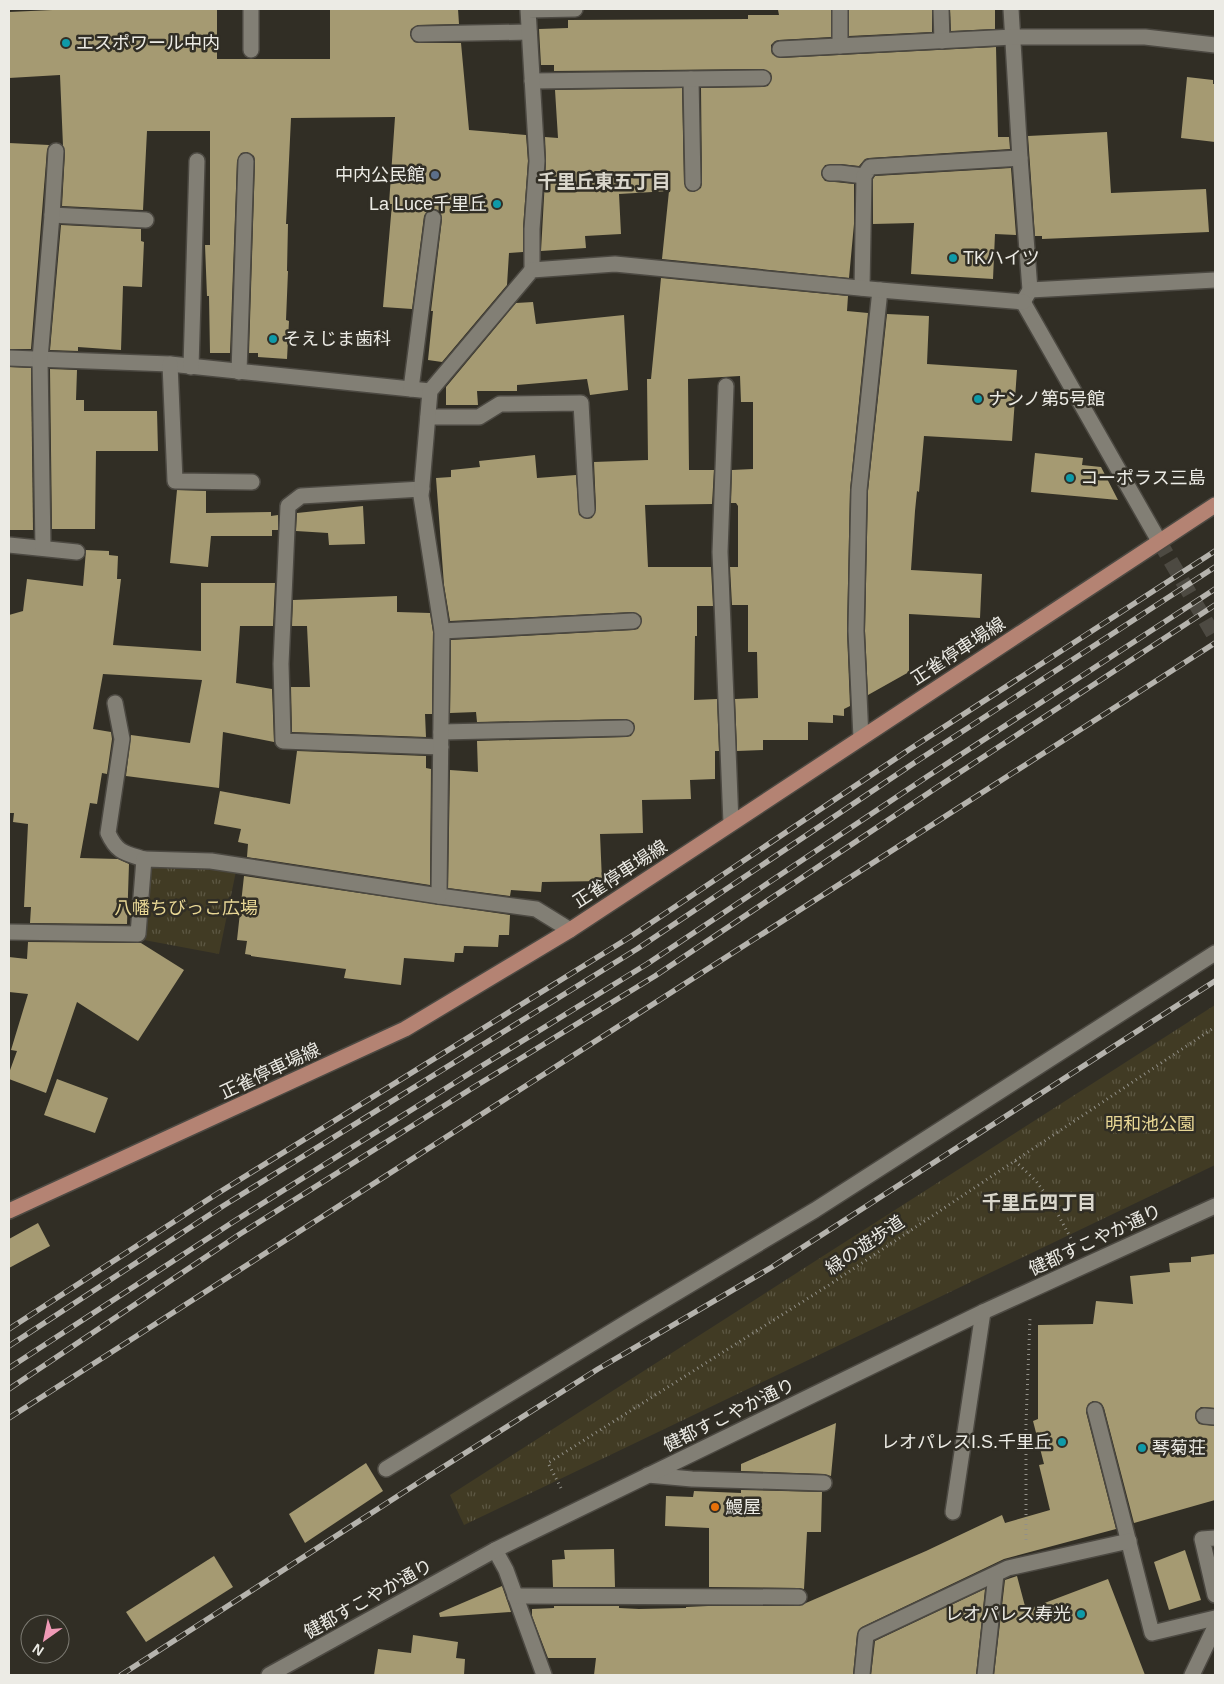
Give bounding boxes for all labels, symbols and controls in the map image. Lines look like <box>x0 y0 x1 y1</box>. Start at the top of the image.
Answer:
place label: エスポワール中内 <box>76 33 220 53</box>
marker: エスポワール中内 <box>60 37 72 49</box>
place label: 中内公民館 <box>335 165 425 185</box>
marker: 中内公民館 <box>429 169 441 181</box>
district label: 千里丘東五丁目 <box>537 171 671 192</box>
place label: La Luce千里丘 <box>369 194 487 214</box>
marker: La Luce千里丘 <box>491 198 503 210</box>
place label: TKハイツ <box>963 248 1040 268</box>
marker: TKハイツ <box>947 252 959 264</box>
place label: そえじま歯科 <box>283 329 391 349</box>
marker: そえじま歯科 <box>267 333 279 345</box>
place label: ナンノ第5号館 <box>988 389 1105 409</box>
marker: ナンノ第5号館 <box>972 393 984 405</box>
place label: コーポラス三島 <box>1080 468 1206 488</box>
marker: コーポラス三島 <box>1064 472 1076 484</box>
street label: 正雀停車場線 <box>907 613 1009 689</box>
street label: 正雀停車場線 <box>569 836 671 912</box>
park label: 八幡ちびっこ広場 <box>114 898 258 918</box>
street label: 正雀停車場線 <box>217 1039 323 1103</box>
park label: 明和池公園 <box>1105 1114 1195 1134</box>
district label: 千里丘四丁目 <box>982 1192 1096 1213</box>
street label: 健都すこやか通り <box>1026 1201 1164 1279</box>
street label: 緑の遊歩道 <box>822 1212 908 1278</box>
street label: 健都すこやか通り <box>660 1374 798 1456</box>
place label: レオパレスI.S.千里丘 <box>881 1432 1052 1452</box>
marker: レオパレスI.S.千里丘 <box>1056 1436 1068 1448</box>
place label: 琴菊荘 <box>1152 1438 1206 1458</box>
marker: 琴菊荘 <box>1136 1442 1148 1454</box>
place label: 鰻屋 <box>725 1497 761 1517</box>
marker: 鰻屋 <box>709 1501 721 1513</box>
street label: 健都すこやか通り <box>300 1555 436 1643</box>
place label: レオパレス寿光 <box>945 1604 1071 1624</box>
marker: レオパレス寿光 <box>1075 1608 1087 1620</box>
north arrow <box>20 1614 70 1664</box>
text: N <box>29 1640 47 1659</box>

